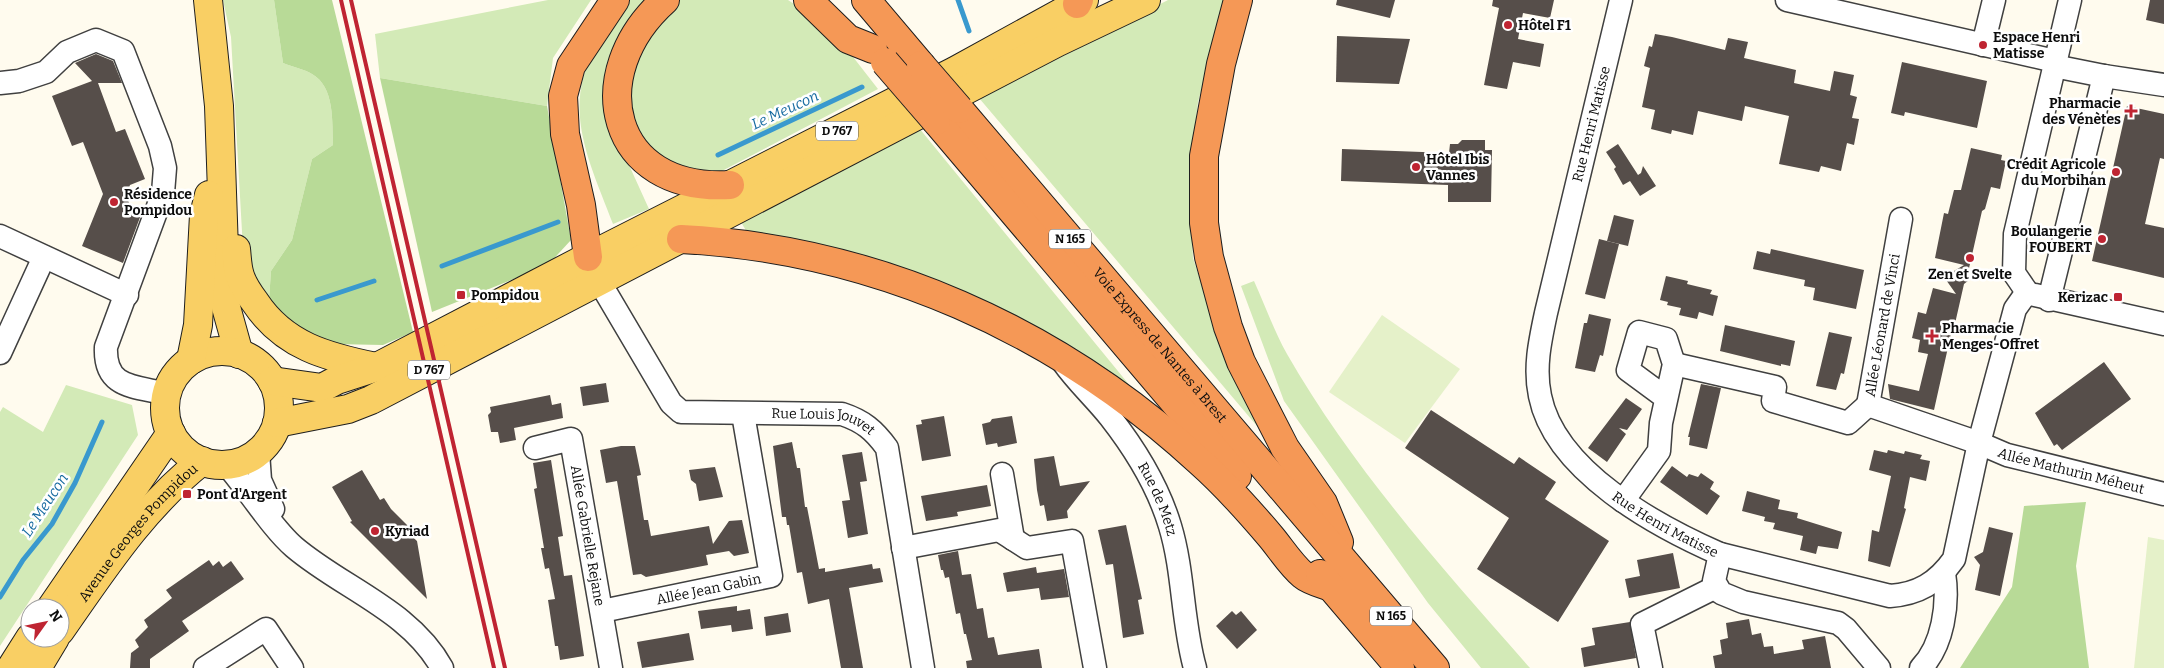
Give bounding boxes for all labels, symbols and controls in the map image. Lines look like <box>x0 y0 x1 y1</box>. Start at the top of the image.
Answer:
place label: Hôtel F1 <box>1518 17 1571 34</box>
marker: Hôtel F1 <box>1502 19 1514 31</box>
place label: Espace Henri Matisse <box>1993 29 2081 62</box>
marker: Espace Henri Matisse <box>1977 39 1989 51</box>
street label: Rue Henri Matisse <box>1569 64 1614 184</box>
water label: Le Meucon <box>749 87 821 133</box>
place label: Pharmacie des Vénètes <box>2042 95 2121 128</box>
marker: Pharmacie des Vénètes <box>2125 105 2137 117</box>
road number: D 767 <box>816 122 858 140</box>
place label: Hôtel Ibis Vannes <box>1426 151 1490 184</box>
place label: Crédit Agricole du Morbihan <box>2007 156 2106 189</box>
marker: Hôtel Ibis Vannes <box>1410 161 1422 173</box>
marker: Crédit Agricole du Morbihan <box>2110 166 2122 178</box>
place label: Résidence Pompidou <box>124 186 192 219</box>
marker: Résidence Pompidou <box>108 196 120 208</box>
place label: Boulangerie FOUBERT <box>2011 223 2092 256</box>
road number: N 165 <box>1049 230 1091 248</box>
marker: Boulangerie FOUBERT <box>2096 233 2108 245</box>
street label: Allée Léonard de Vinci <box>1862 252 1904 398</box>
marker: Zen et Svelte <box>1964 252 1976 264</box>
street label: Voie Express de Nantes à Brest <box>1089 264 1230 426</box>
place label: Zen et Svelte <box>1928 266 2012 283</box>
place label: Pompidou <box>471 287 539 304</box>
marker: Pompidou <box>455 289 467 301</box>
place label: Kerizac <box>2058 289 2108 306</box>
marker: Kerizac <box>2112 291 2124 303</box>
place label: Pharmacie Menges-Offret <box>1942 320 2040 353</box>
marker: Pharmacie Menges-Offret <box>1926 330 1938 342</box>
road number: D 767 <box>408 360 450 380</box>
street label: Rue Louis Jouvet <box>771 405 879 439</box>
street label: Allée Mathurin Méheut <box>1995 444 2146 498</box>
street label: Rue de Metz <box>1134 459 1180 538</box>
street label: Avenue Georges Pompidou <box>75 460 201 605</box>
street label: Allée Gabrielle Rejane <box>567 464 608 607</box>
water label: Le Meucon <box>18 470 72 540</box>
place label: Pont d'Argent <box>197 486 288 503</box>
marker: Pont d'Argent <box>181 488 193 500</box>
street label: Rue Henri Matisse <box>1609 488 1721 561</box>
place label: Kyriad <box>385 523 430 540</box>
marker: Kyriad <box>369 525 381 537</box>
street label: Allée Jean Gabin <box>655 570 763 609</box>
north arrow <box>20 598 70 648</box>
road number: N 165 <box>1370 606 1412 626</box>
text: N <box>45 607 66 626</box>

